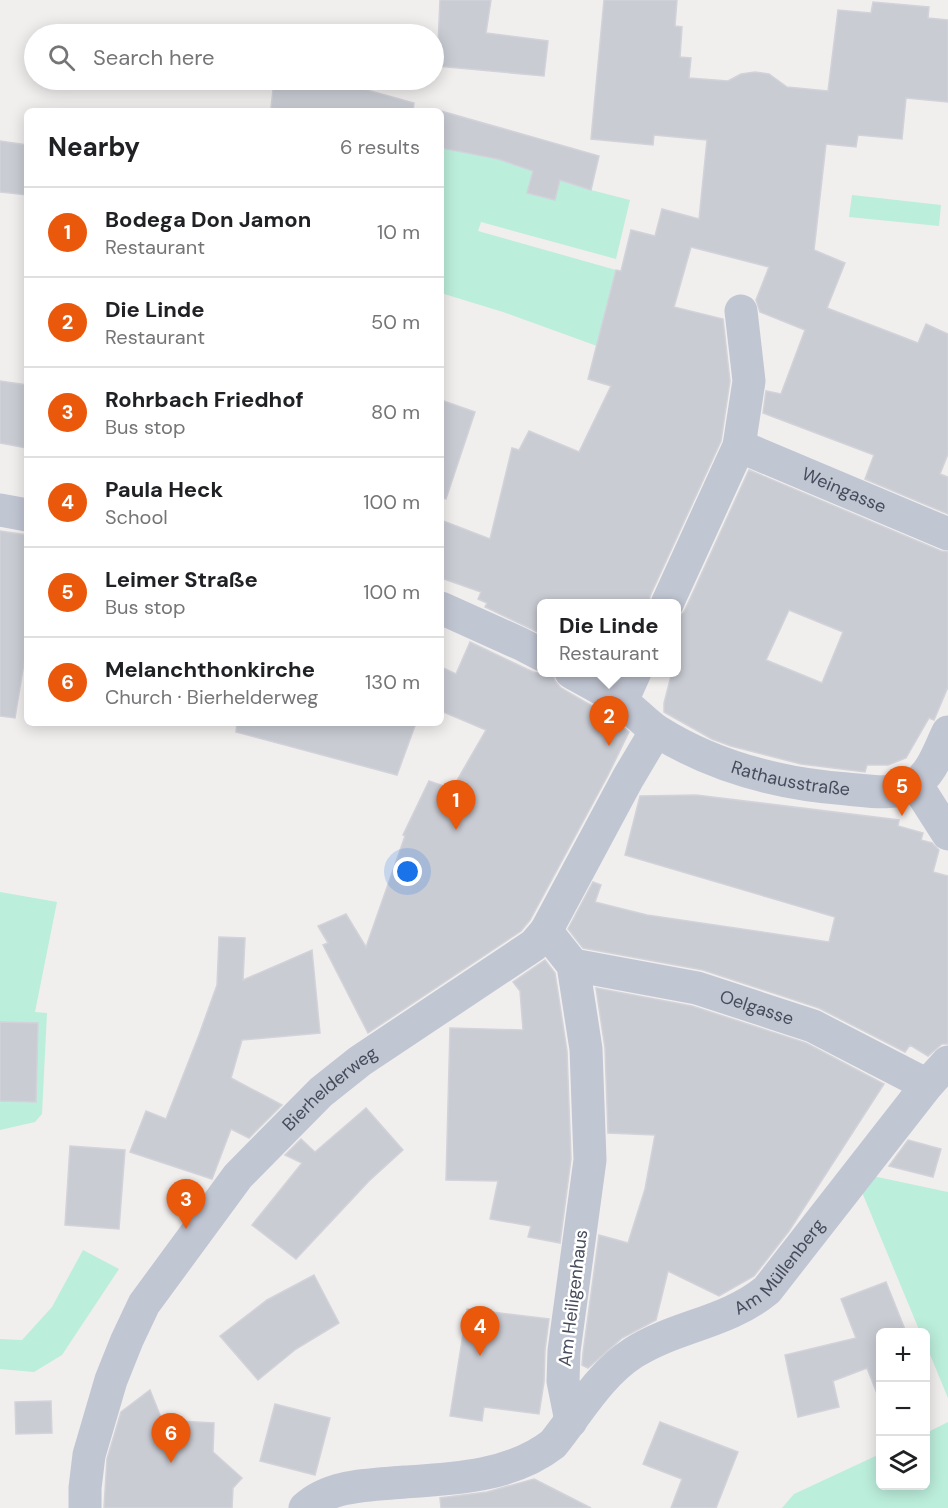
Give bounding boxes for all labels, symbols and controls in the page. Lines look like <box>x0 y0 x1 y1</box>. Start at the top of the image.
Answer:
search box <box>24 24 444 90</box>
icon: search <box>45 41 78 74</box>
text: Search here <box>93 43 214 72</box>
text: Nearby <box>48 130 140 164</box>
text: 6 results <box>340 134 420 160</box>
text: Bodega Don Jamon <box>105 205 311 234</box>
text: 1 <box>64 219 71 245</box>
text: 10 m <box>377 219 420 245</box>
text: Restaurant <box>105 234 205 260</box>
text: Die Linde <box>105 295 205 324</box>
text: 2 <box>62 309 73 335</box>
text: 50 m <box>371 309 420 335</box>
text: Restaurant <box>105 324 205 350</box>
text: Rohrbach Friedhof <box>105 385 304 414</box>
text: 3 <box>61 399 74 425</box>
text: 80 m <box>371 399 420 425</box>
text: Bus stop <box>105 414 185 440</box>
street label: Weingasse <box>798 462 890 519</box>
text: Paula Heck <box>105 475 223 504</box>
text: 4 <box>61 489 74 515</box>
text: 100 m <box>363 489 420 515</box>
text: School <box>105 504 168 530</box>
text: Leimer Straße <box>105 565 258 594</box>
text: 5 <box>61 579 74 605</box>
text: 100 m <box>363 579 420 605</box>
text: Bus stop <box>105 594 185 620</box>
popup <box>537 599 681 677</box>
text: Die Linde <box>559 611 659 640</box>
text: Restaurant <box>559 640 659 666</box>
text: Melanchthonkirche <box>105 655 315 684</box>
text: 6 <box>61 669 74 695</box>
text: 130 m <box>365 669 420 695</box>
text: Church · Bierhelderweg <box>105 684 318 710</box>
pin: 2 <box>590 696 628 746</box>
street label: Rathausstraße <box>728 755 851 801</box>
pin: 5 <box>882 766 922 816</box>
pin: 1 <box>436 780 476 830</box>
your location <box>393 857 422 886</box>
street label: Oelgasse <box>717 984 797 1031</box>
street label: Bierhelderweg <box>277 1041 382 1136</box>
pin: 3 <box>166 1180 206 1229</box>
street label: Am Müllenberg <box>730 1214 830 1321</box>
street label: Am Heiligenhaus <box>553 1228 593 1368</box>
pin: 4 <box>460 1306 500 1356</box>
map controls <box>876 1328 930 1490</box>
button: + <box>876 1328 930 1382</box>
button: − <box>876 1382 930 1436</box>
pin: 6 <box>152 1414 190 1463</box>
button: layers <box>876 1436 930 1490</box>

